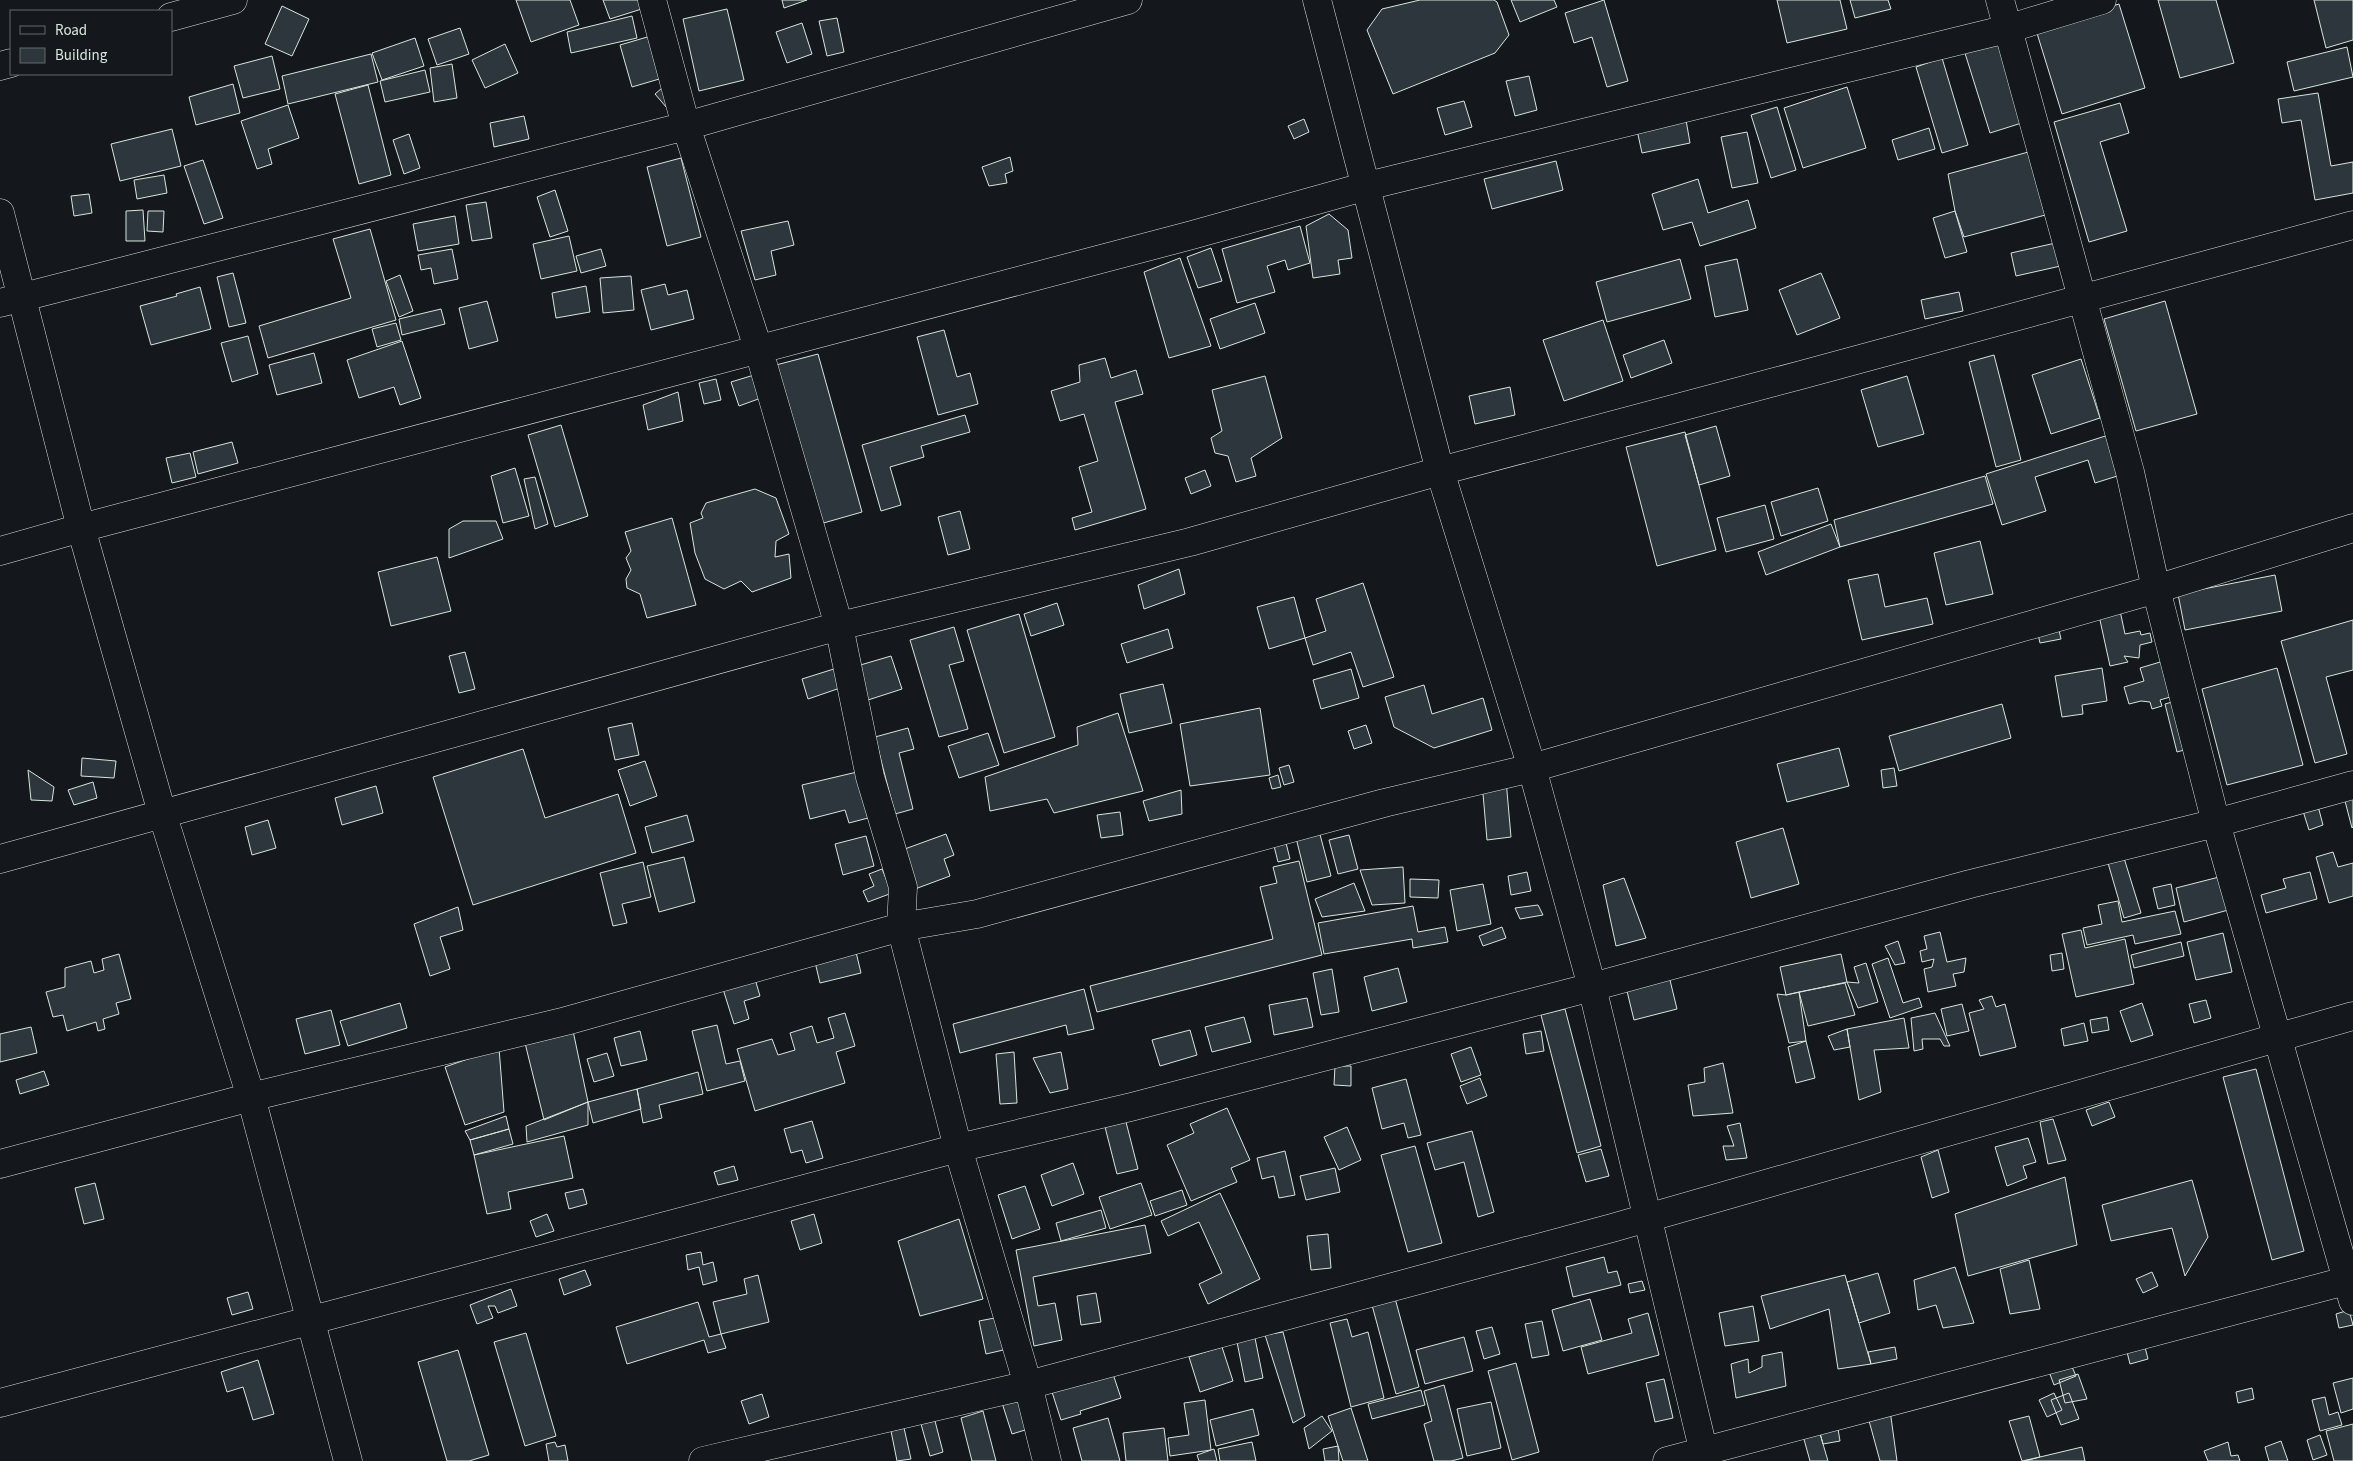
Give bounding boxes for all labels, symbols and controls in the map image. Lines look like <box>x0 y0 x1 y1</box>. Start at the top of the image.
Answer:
legend <box>10 10 172 75</box>
text: Road <box>55 20 87 41</box>
text: Building <box>55 45 108 66</box>

